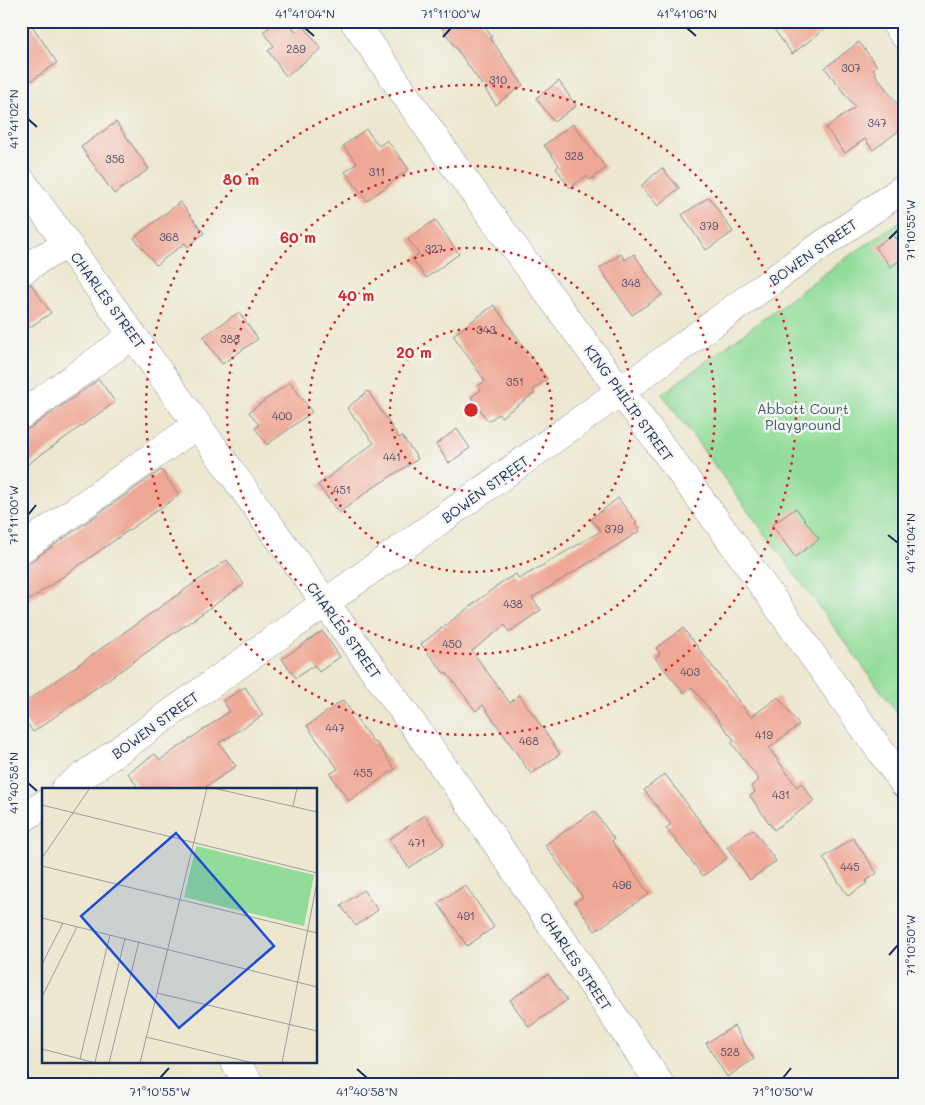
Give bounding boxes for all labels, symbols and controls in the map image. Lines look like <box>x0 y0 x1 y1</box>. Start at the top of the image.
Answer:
text: 41°41'04"N <box>275 5 335 21</box>
text: 71°11'00"W <box>421 5 481 21</box>
text: 41°41'06"N <box>657 5 717 21</box>
house number: 289 <box>286 41 306 56</box>
house number: 307 <box>841 60 861 75</box>
house number: 310 <box>489 72 507 87</box>
text: 41°41'02"N <box>5 89 21 149</box>
house number: 347 <box>867 115 887 130</box>
house number: 328 <box>564 148 584 163</box>
house number: 356 <box>105 151 125 166</box>
house number: 311 <box>369 164 385 179</box>
text: 80 m <box>223 169 259 189</box>
text: 71°10'55"W <box>902 200 918 260</box>
street label: BOWEN STREET <box>765 214 861 289</box>
house number: 379 <box>699 218 719 233</box>
text: 60 m <box>280 227 316 247</box>
house number: 368 <box>159 229 179 244</box>
house number: 327 <box>425 241 443 256</box>
street label: CHARLES STREET <box>67 248 150 352</box>
house number: 348 <box>621 275 641 290</box>
text: 40 m <box>338 285 374 305</box>
house number: 343 <box>476 322 496 337</box>
house number: 388 <box>220 331 240 346</box>
street label: KING PHILIP STREET <box>580 341 678 465</box>
text: 20 m <box>396 342 432 362</box>
house number: 351 <box>506 374 524 389</box>
park label: Abbott Court Playground <box>757 399 849 434</box>
centre of rings <box>462 401 480 419</box>
house number: 400 <box>272 408 292 423</box>
house number: 441 <box>383 449 401 464</box>
street label: BOWEN STREET <box>438 451 533 527</box>
house number: 451 <box>333 482 351 497</box>
text: 71°11'00"W <box>5 485 21 545</box>
text: 41°41'04"N <box>902 513 918 573</box>
house number: 379 <box>604 521 624 536</box>
street label: CHARLES STREET <box>303 578 386 682</box>
house number: 438 <box>503 596 523 611</box>
house number: 450 <box>442 636 462 651</box>
house number: 403 <box>680 664 700 679</box>
street label: BOWEN STREET <box>108 687 203 763</box>
house number: 447 <box>325 720 345 735</box>
house number: 419 <box>755 727 773 742</box>
house number: 468 <box>519 733 539 748</box>
text: 41°40'58"N <box>5 752 21 814</box>
house number: 455 <box>353 765 373 780</box>
house number: 431 <box>772 787 790 802</box>
inset map <box>42 788 318 1062</box>
house number: 471 <box>408 835 426 850</box>
house number: 445 <box>840 859 860 874</box>
house number: 496 <box>612 877 632 892</box>
house number: 491 <box>457 908 475 923</box>
street label: CHARLES STREET <box>536 908 616 1014</box>
text: 71°10'50"W <box>902 914 918 976</box>
house number: 528 <box>720 1044 740 1059</box>
text: 71°10'55"W <box>130 1083 190 1099</box>
text: 41°40'58"N <box>336 1083 398 1099</box>
text: 71°10'50"W <box>752 1083 814 1099</box>

